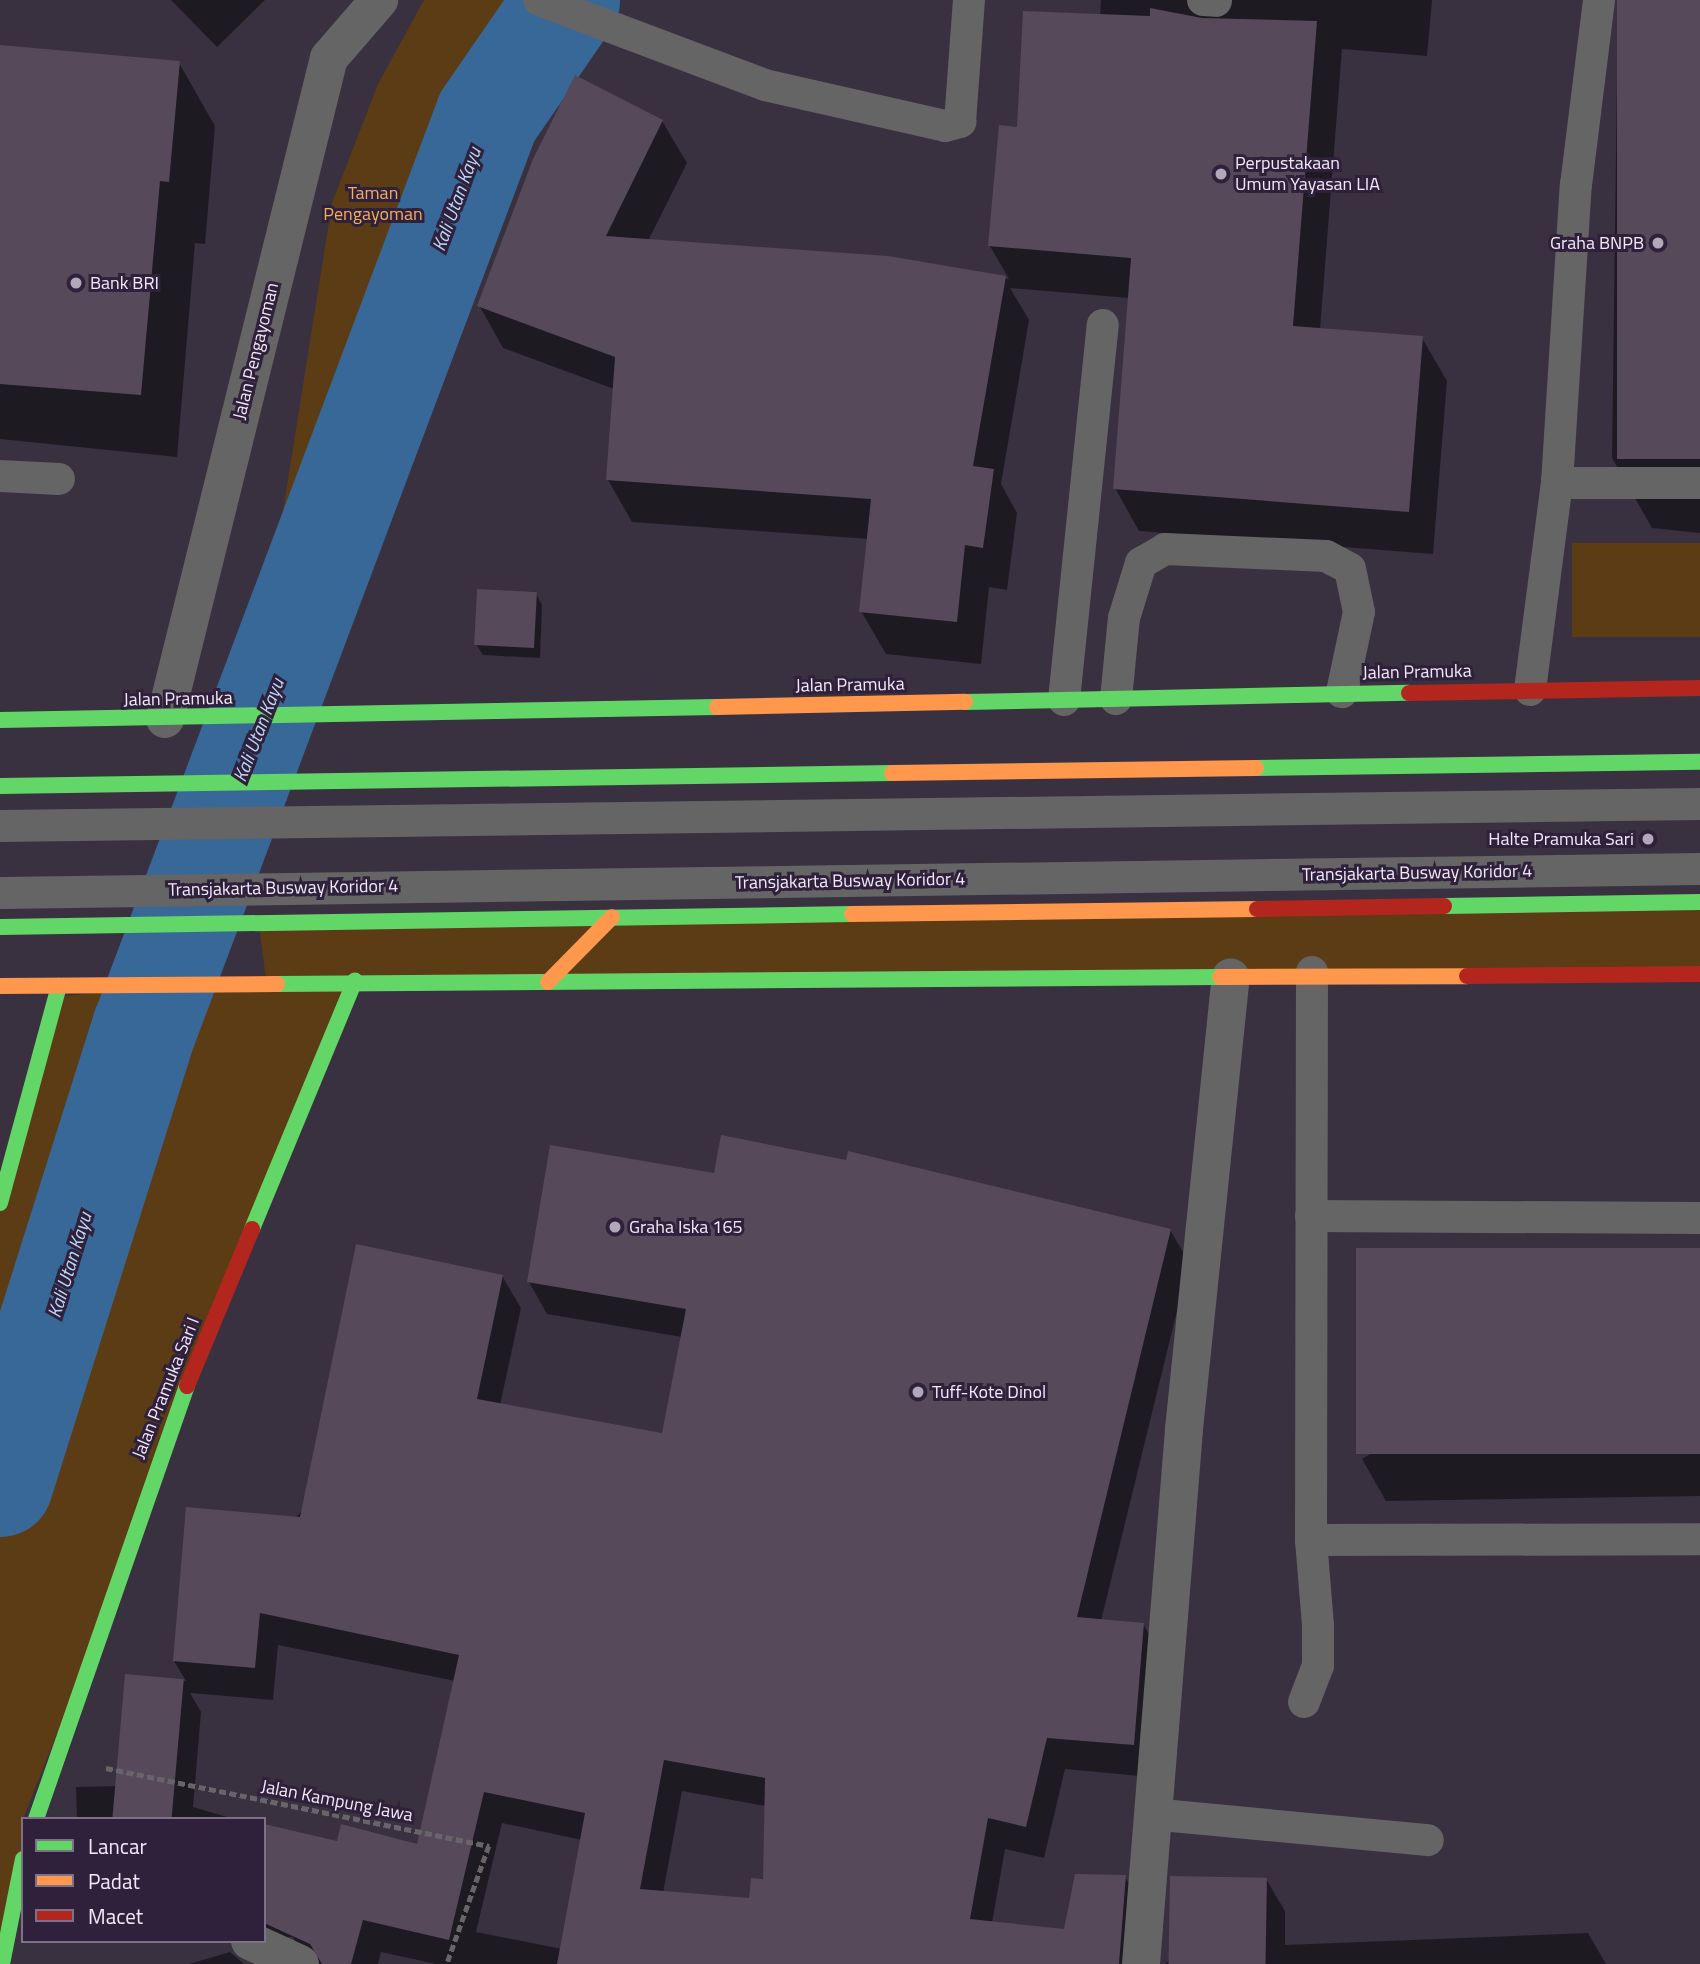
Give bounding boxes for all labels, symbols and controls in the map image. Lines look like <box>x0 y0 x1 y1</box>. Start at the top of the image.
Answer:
water label: Kali Utan Kayu <box>427 144 485 254</box>
place label: Perpustakaan Umum Yayasan LIA <box>1235 153 1380 196</box>
marker: Perpustakaan Umum Yayasan LIA <box>1213 166 1229 182</box>
park label: Taman Pengayoman <box>323 183 423 226</box>
place label: Graha BNPB <box>1550 232 1644 254</box>
marker: Graha BNPB <box>1650 235 1666 251</box>
place label: Bank BRI <box>90 272 159 294</box>
marker: Bank BRI <box>68 275 84 291</box>
street label: Jalan Pengayoman <box>229 280 283 422</box>
street label: Jalan Pramuka <box>1362 660 1472 684</box>
street label: Jalan Pramuka <box>795 673 905 697</box>
water label: Kali Utan Kayu <box>228 675 288 785</box>
street label: Jalan Pramuka <box>123 687 233 711</box>
place label: Halte Pramuka Sari <box>1488 828 1634 850</box>
marker: Halte Pramuka Sari <box>1640 831 1656 847</box>
street label: Transjakarta Busway Koridor 4 <box>1302 860 1532 886</box>
street label: Transjakarta Busway Koridor 4 <box>735 868 965 894</box>
street label: Transjakarta Busway Koridor 4 <box>168 875 398 901</box>
water label: Kali Utan Kayu <box>42 1210 96 1320</box>
place label: Graha Iska 165 <box>629 1216 743 1238</box>
marker: Graha Iska 165 <box>607 1219 623 1235</box>
street label: Jalan Pramuka Sari I <box>128 1314 204 1462</box>
place label: Tuff-Kote Dinol <box>932 1381 1046 1403</box>
marker: Tuff-Kote Dinol <box>910 1384 926 1400</box>
street label: Jalan Kampung Jawa <box>259 1776 415 1826</box>
legend <box>21 1817 266 1943</box>
text: Lancar <box>88 1830 147 1862</box>
text: Padat <box>88 1865 140 1897</box>
text: Macet <box>88 1900 143 1932</box>

